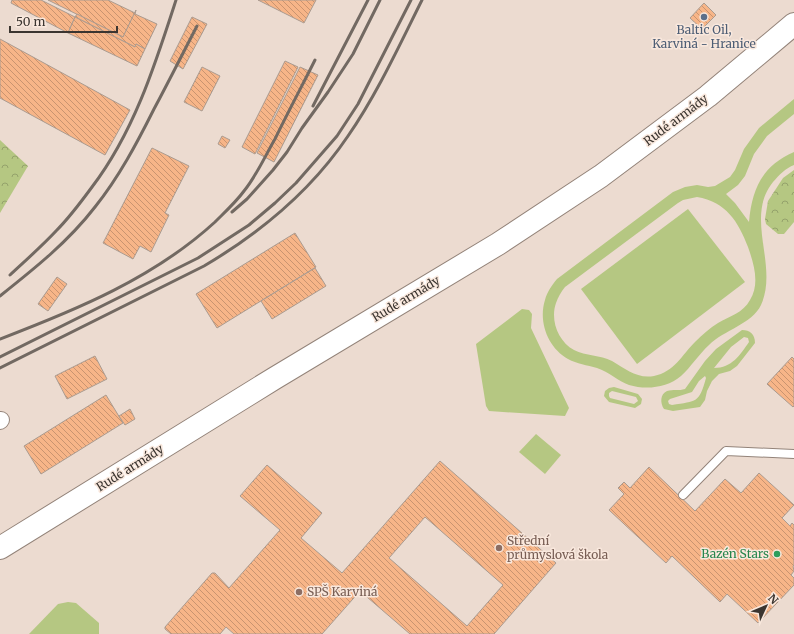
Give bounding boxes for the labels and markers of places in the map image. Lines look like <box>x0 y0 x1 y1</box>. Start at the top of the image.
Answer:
marker: Baltic Oil, Karviná - Hranice <box>699 12 709 22</box>
place label: Baltic Oil, Karviná - Hranice <box>652 22 756 51</box>
place label: Střední průmyslová škola <box>507 533 609 562</box>
marker: Střední průmyslová škola <box>494 543 504 553</box>
place label: Bazén Stars <box>701 546 769 561</box>
marker: Bazén Stars <box>772 549 782 559</box>
place label: SPŠ Karviná <box>307 583 378 599</box>
marker: SPŠ Karviná <box>294 587 304 597</box>

